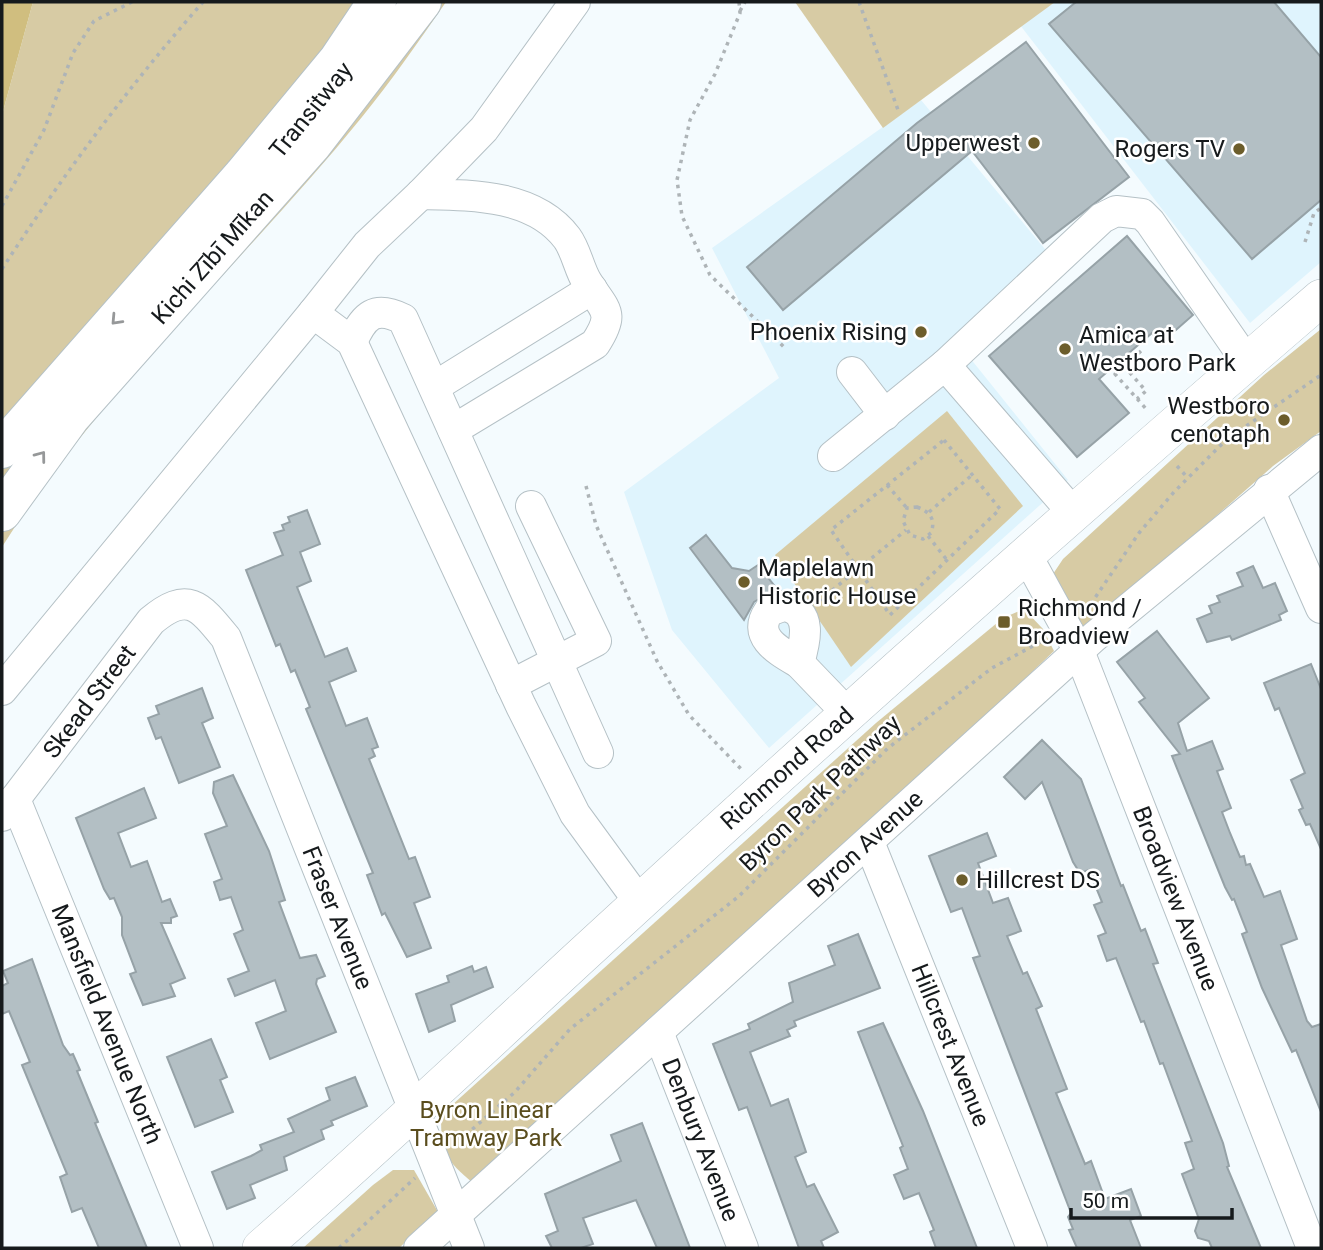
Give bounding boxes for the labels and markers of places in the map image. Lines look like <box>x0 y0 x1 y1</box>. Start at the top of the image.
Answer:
place label: Upperwest <box>905 129 1020 157</box>
marker: Upperwest <box>1026 135 1042 151</box>
place label: Rogers TV <box>1115 135 1225 163</box>
marker: Rogers TV <box>1231 141 1247 157</box>
place label: Phoenix Rising <box>750 318 907 346</box>
place label: Amica at Westboro Park <box>1079 321 1237 377</box>
marker: Phoenix Rising <box>913 324 929 340</box>
marker: Amica at Westboro Park <box>1057 341 1073 357</box>
place label: Westboro cenotaph <box>1167 392 1270 448</box>
marker: Westboro cenotaph <box>1276 412 1292 428</box>
place label: Maplelawn Historic House <box>758 554 916 610</box>
marker: Maplelawn Historic House <box>736 574 752 590</box>
place label: Richmond / Broadview <box>1018 594 1142 650</box>
marker: Richmond / Broadview <box>996 614 1012 630</box>
place label: Hillcrest DS <box>976 866 1100 894</box>
marker: Hillcrest DS <box>954 872 970 888</box>

